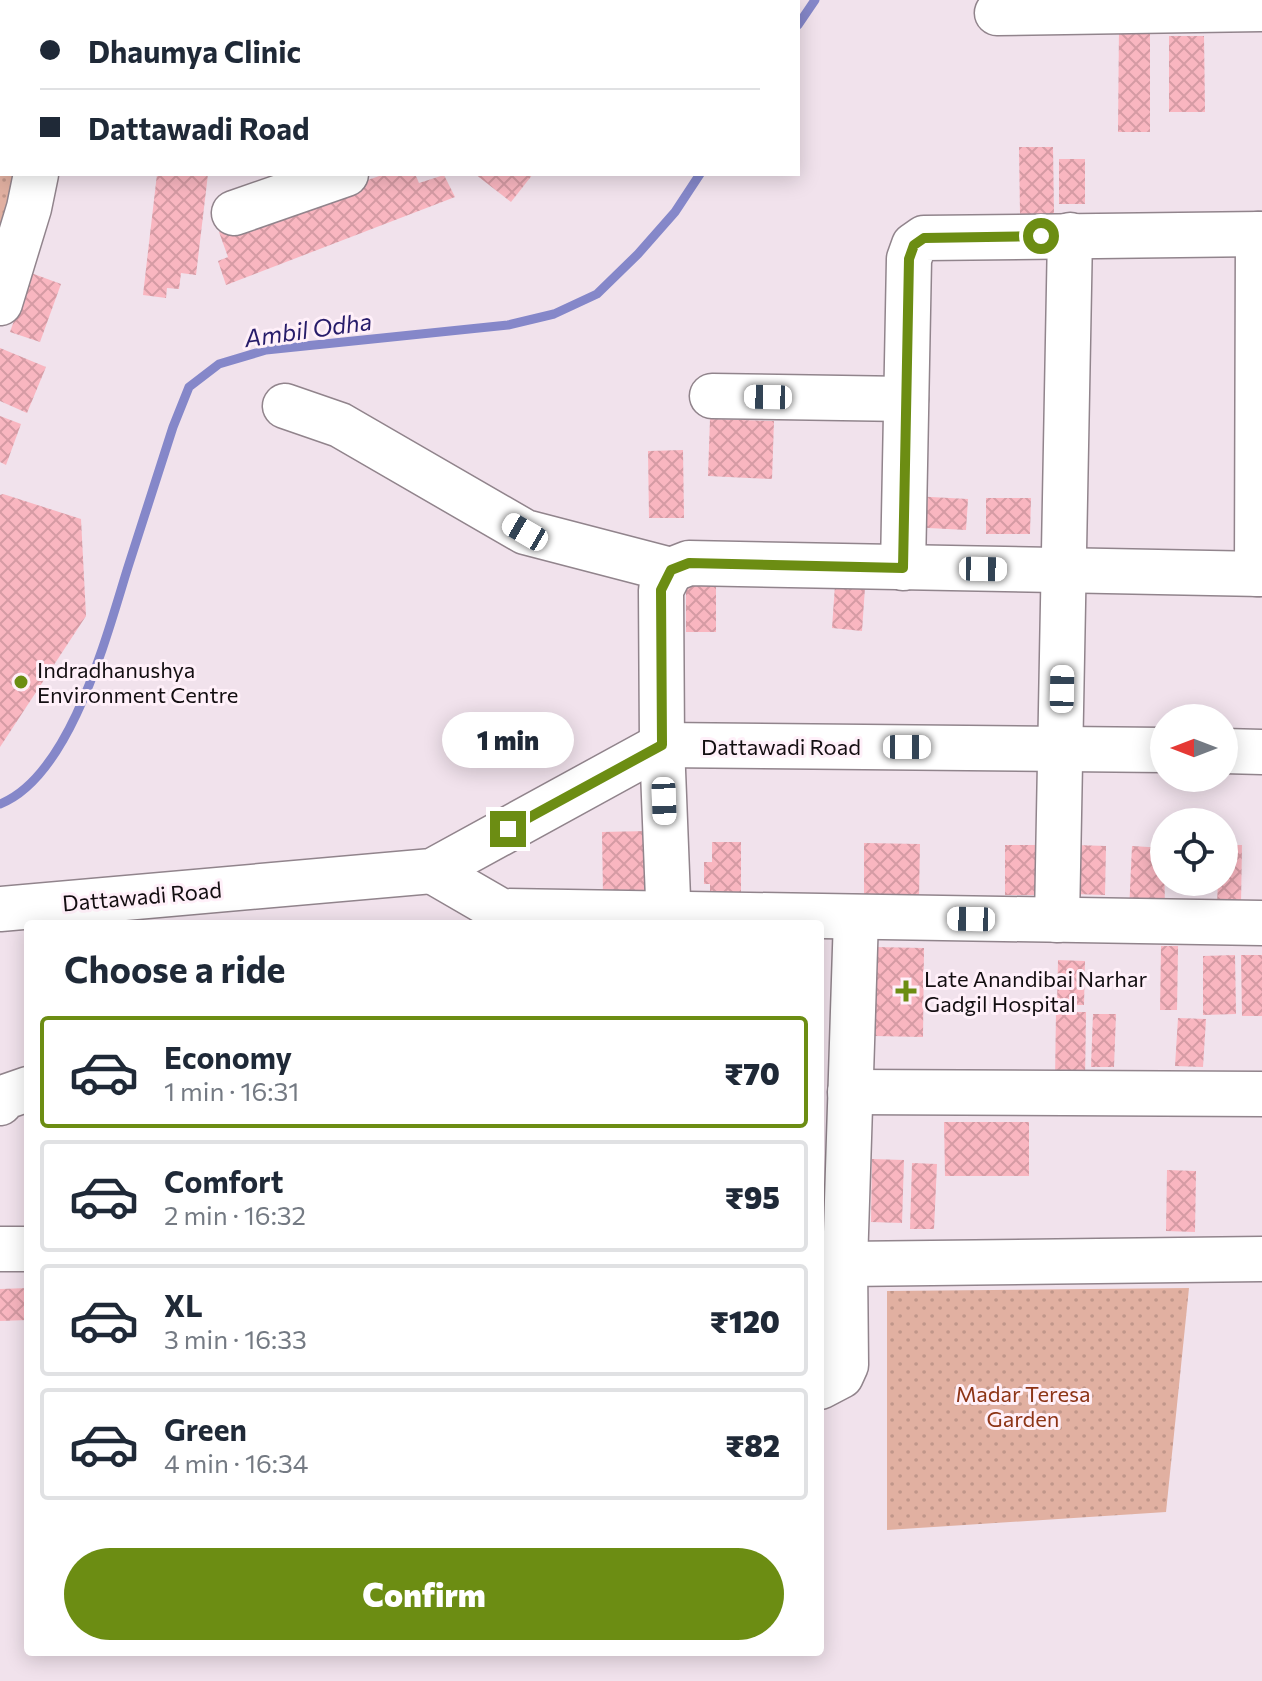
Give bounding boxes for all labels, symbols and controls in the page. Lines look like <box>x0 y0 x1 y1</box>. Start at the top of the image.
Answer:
text: Dhaumya Clinic <box>88 32 301 69</box>
text: Dattawadi Road <box>88 109 310 146</box>
route start <box>1023 218 1059 254</box>
water label: Ambil Odha <box>241 306 374 352</box>
car <box>744 385 792 409</box>
car <box>498 510 552 554</box>
car <box>959 557 1007 581</box>
place label: Indradhanushya Environment Centre <box>37 656 238 708</box>
car <box>1050 665 1074 713</box>
marker: Indradhanushya Environment Centre <box>12 673 30 691</box>
north arrow <box>1150 704 1238 792</box>
map controls <box>1150 704 1238 896</box>
callout: 1 min <box>442 713 574 769</box>
text: 1 min <box>477 724 539 755</box>
street label: Dattawadi Road <box>701 733 861 760</box>
car <box>883 735 931 759</box>
car <box>651 777 677 825</box>
button: locate <box>1150 808 1238 896</box>
route end <box>490 811 526 847</box>
street label: Dattawadi Road <box>61 876 223 916</box>
car <box>947 907 995 931</box>
text: Choose a ride <box>64 946 285 990</box>
place label: Late Anandibai Narhar Gadgil Hospital <box>924 965 1147 1017</box>
marker: Late Anandibai Narhar Gadgil Hospital <box>895 980 917 1002</box>
icon: car <box>68 1036 140 1108</box>
text: Economy <box>164 1038 292 1075</box>
text: ₹70 <box>724 1054 780 1091</box>
text: 1 min · 16:31 <box>164 1075 299 1106</box>
icon: car <box>68 1160 140 1232</box>
text: Comfort <box>164 1162 283 1199</box>
text: ₹95 <box>725 1178 780 1215</box>
text: 2 min · 16:32 <box>164 1199 306 1230</box>
icon: car <box>68 1284 140 1356</box>
text: XL <box>164 1286 203 1323</box>
text: ₹120 <box>710 1302 780 1339</box>
text: 3 min · 16:33 <box>164 1323 307 1354</box>
park label: Madar Teresa Garden <box>955 1380 1091 1432</box>
icon: car <box>68 1408 140 1480</box>
text: Green <box>164 1410 247 1447</box>
text: ₹82 <box>725 1426 780 1463</box>
text: 4 min · 16:34 <box>164 1447 308 1478</box>
button: Confirm <box>64 1548 784 1640</box>

